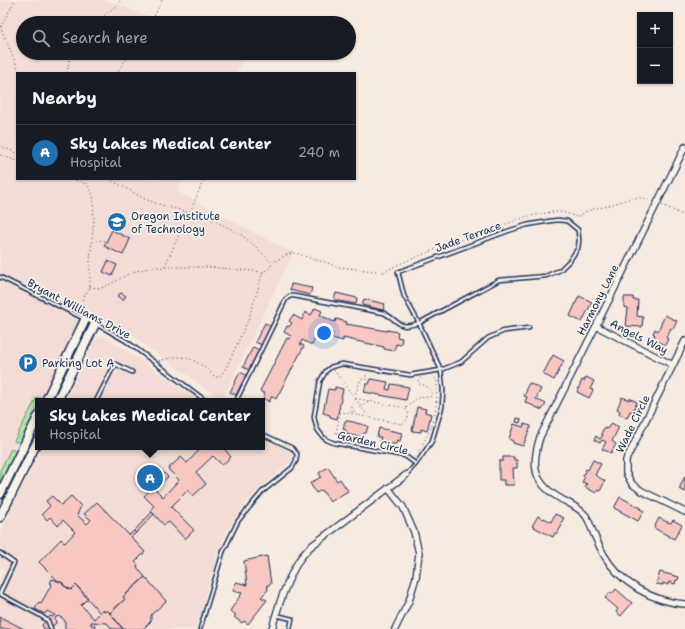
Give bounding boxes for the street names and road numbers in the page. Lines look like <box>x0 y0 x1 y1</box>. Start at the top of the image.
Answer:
street label: Jade Terrace <box>433 218 503 256</box>
street label: Harmony Lane <box>574 262 622 338</box>
street label: Bryant Williams Drive <box>25 275 133 343</box>
street label: Angels Way <box>608 316 670 358</box>
street label: Wade Circle <box>613 393 653 455</box>
street label: Garden Circle <box>336 428 410 458</box>

